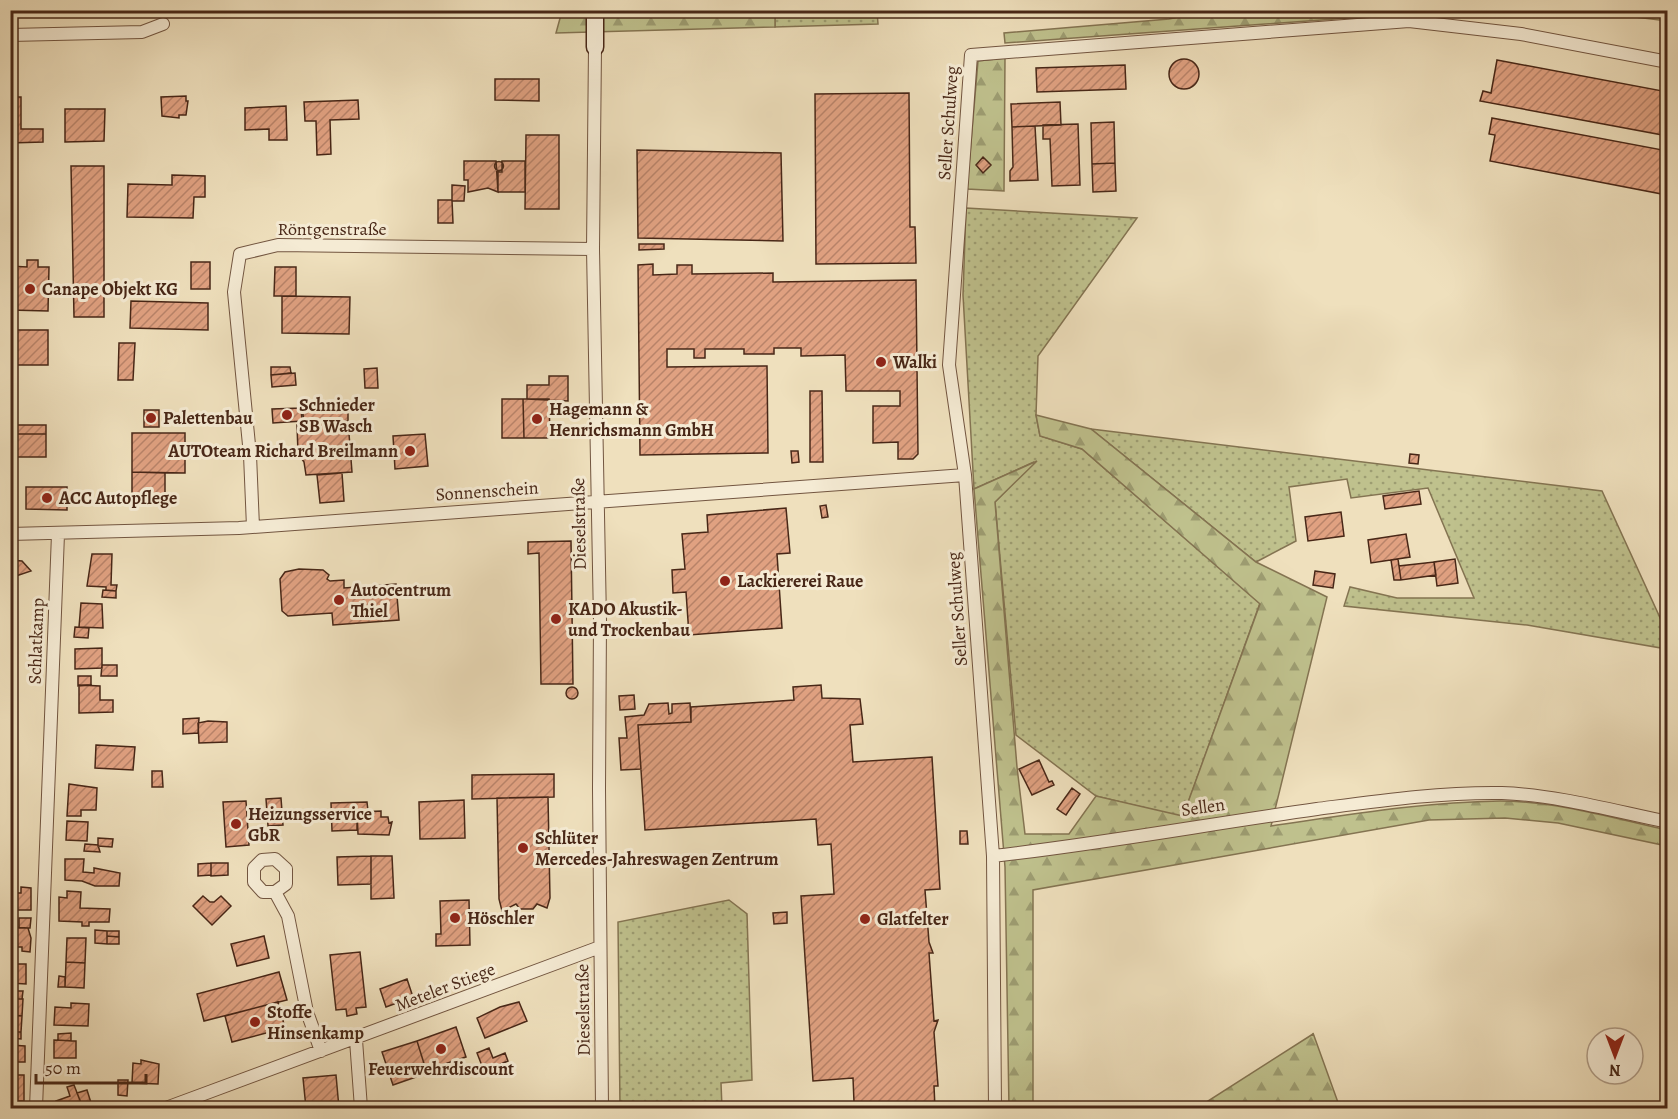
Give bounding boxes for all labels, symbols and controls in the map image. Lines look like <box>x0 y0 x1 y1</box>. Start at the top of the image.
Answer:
street label: Seller Schulweg <box>932 65 964 181</box>
street label: Röntgenstraße <box>277 217 387 241</box>
place label: Canape Objekt KG <box>42 277 178 301</box>
marker: Canape Objekt KG <box>23 282 37 296</box>
place label: Walki <box>892 350 937 374</box>
marker: Walki <box>874 355 888 369</box>
place label: Schnieder SB Wasch <box>299 393 376 438</box>
place label: Hagemann & Henrichsmann GmbH <box>549 397 714 442</box>
place label: Palettenbau <box>163 406 253 430</box>
marker: Schnieder SB Wasch <box>280 408 294 422</box>
marker: Palettenbau <box>144 411 158 425</box>
marker: Hagemann & Henrichsmann GmbH <box>530 412 544 426</box>
place label: AUTOteam Richard Breilmann <box>167 439 398 463</box>
marker: AUTOteam Richard Breilmann <box>403 444 417 458</box>
street label: Sonnenschein <box>435 475 539 507</box>
street label: Dieselstraße <box>566 478 592 570</box>
place label: ACC Autopflege <box>58 486 177 510</box>
marker: ACC Autopflege <box>40 491 54 505</box>
street label: Seller Schulweg <box>941 551 973 667</box>
place label: Lackiererei Raue <box>737 569 863 593</box>
marker: Lackiererei Raue <box>718 574 732 588</box>
place label: Autocentrum Thiel <box>350 578 451 623</box>
marker: Autocentrum Thiel <box>332 593 346 607</box>
street label: Schlatkamp <box>22 597 50 685</box>
place label: KADO Akustik- und Trockenbau <box>568 597 690 642</box>
marker: KADO Akustik- und Trockenbau <box>549 612 563 626</box>
street label: Sellen <box>1180 792 1227 822</box>
place label: Heizungsservice GbR <box>248 802 372 847</box>
marker: Heizungsservice GbR <box>229 817 243 831</box>
place label: Schlüter Mercedes-Jahreswagen Zentrum <box>535 826 779 871</box>
marker: Schlüter Mercedes-Jahreswagen Zentrum <box>516 841 530 855</box>
place label: Höschler <box>467 906 535 930</box>
place label: Glatfelter <box>877 907 949 931</box>
marker: Höschler <box>448 911 462 925</box>
marker: Glatfelter <box>858 912 872 926</box>
street label: Meteler Stiege <box>392 957 498 1017</box>
street label: Dieselstraße <box>570 964 596 1056</box>
place label: Stoffe Hinsenkamp <box>267 1000 364 1045</box>
marker: Stoffe Hinsenkamp <box>248 1015 262 1029</box>
north arrow <box>1585 1026 1645 1086</box>
marker: Feuerwehrdiscount <box>434 1042 448 1056</box>
scale bar <box>36 1047 146 1085</box>
text: 50 m <box>45 1056 81 1080</box>
place label: Feuerwehrdiscount <box>368 1057 514 1081</box>
text: N <box>1609 1059 1621 1081</box>

